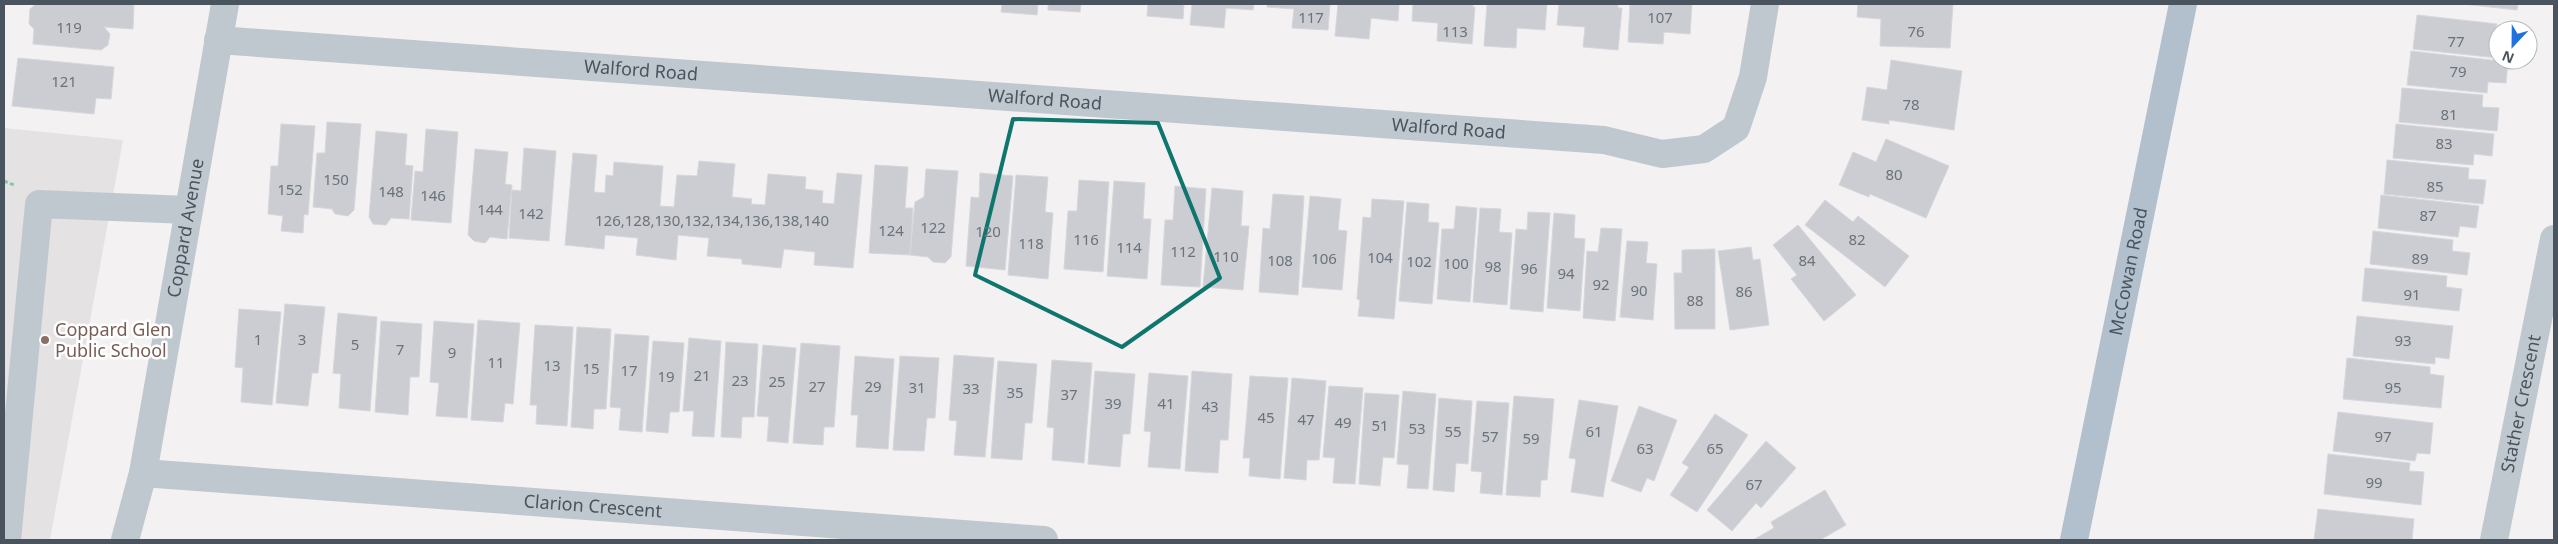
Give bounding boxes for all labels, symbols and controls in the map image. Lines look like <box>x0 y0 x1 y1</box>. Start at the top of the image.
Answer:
house number: 117 <box>1298 7 1324 27</box>
house number: 107 <box>1647 7 1673 27</box>
house number: 119 <box>56 17 82 37</box>
north arrow <box>2488 20 2538 70</box>
house number: 113 <box>1442 21 1468 41</box>
house number: 76 <box>1907 21 1925 41</box>
house number: 77 <box>2447 31 2465 51</box>
text: N <box>2499 47 2517 68</box>
street label: Walford Road <box>583 53 699 86</box>
house number: 79 <box>2449 61 2467 81</box>
house number: 121 <box>51 71 77 91</box>
street label: Walford Road <box>987 83 1103 115</box>
house number: 78 <box>1902 94 1920 114</box>
house number: 81 <box>2440 104 2458 124</box>
street label: Walford Road <box>1391 112 1507 144</box>
house number: 83 <box>2435 133 2453 153</box>
street label: Coppard Avenue <box>161 157 209 299</box>
house number: 80 <box>1885 164 1903 184</box>
house number: 150 <box>323 169 349 189</box>
house number: 85 <box>2426 176 2444 196</box>
house number: 152 <box>277 179 303 199</box>
house number: 148 <box>378 181 404 201</box>
house number: 146 <box>420 185 446 205</box>
house number: 144 <box>477 199 503 219</box>
house number: 142 <box>518 203 544 223</box>
street label: McCowan Road <box>2103 205 2152 338</box>
house number: 87 <box>2419 205 2437 225</box>
house number: 126,128,130,132,134,136,138,140 <box>595 210 829 230</box>
house number: 122 <box>920 217 946 237</box>
house number: 124 <box>878 220 904 240</box>
house number: 120 <box>975 221 1001 241</box>
house number: 116 <box>1073 229 1099 249</box>
house number: 82 <box>1848 229 1866 249</box>
house number: 118 <box>1018 233 1044 253</box>
house number: 114 <box>1116 237 1142 257</box>
house number: 112 <box>1170 241 1196 261</box>
house number: 110 <box>1213 246 1239 266</box>
house number: 104 <box>1367 247 1393 267</box>
house number: 106 <box>1311 248 1337 268</box>
house number: 89 <box>2411 248 2429 268</box>
house number: 108 <box>1267 250 1293 270</box>
house number: 84 <box>1798 250 1816 270</box>
house number: 102 <box>1406 251 1432 271</box>
house number: 100 <box>1443 253 1469 273</box>
house number: 98 <box>1484 256 1502 276</box>
house number: 96 <box>1520 258 1538 278</box>
house number: 94 <box>1557 263 1575 283</box>
house number: 92 <box>1592 274 1610 294</box>
house number: 90 <box>1630 280 1648 300</box>
house number: 86 <box>1735 281 1753 301</box>
house number: 91 <box>2403 284 2421 304</box>
house number: 88 <box>1686 290 1704 310</box>
place label: Coppard Glen Public School <box>55 317 171 362</box>
house number: 1 <box>254 329 262 349</box>
house number: 3 <box>298 329 306 349</box>
house number: 93 <box>2394 330 2412 350</box>
street label: Stather Crescent <box>2495 332 2546 475</box>
marker: Coppard Glen Public School <box>39 334 51 346</box>
house number: 5 <box>351 334 359 354</box>
house number: 7 <box>396 339 404 359</box>
house number: 9 <box>448 342 456 362</box>
house number: 11 <box>487 352 505 372</box>
house number: 13 <box>543 355 561 375</box>
house number: 15 <box>582 358 600 378</box>
house number: 17 <box>620 360 638 380</box>
house number: 21 <box>693 365 711 385</box>
house number: 19 <box>657 366 675 386</box>
house number: 23 <box>731 370 749 390</box>
house number: 25 <box>768 371 786 391</box>
house number: 27 <box>808 376 826 396</box>
house number: 29 <box>864 376 882 396</box>
house number: 31 <box>908 377 926 397</box>
house number: 95 <box>2384 377 2402 397</box>
house number: 33 <box>962 378 980 398</box>
house number: 35 <box>1006 382 1024 402</box>
house number: 37 <box>1060 384 1078 404</box>
house number: 39 <box>1104 393 1122 413</box>
house number: 41 <box>1157 393 1175 413</box>
house number: 43 <box>1201 396 1219 416</box>
house number: 45 <box>1257 407 1275 427</box>
house number: 47 <box>1297 409 1315 429</box>
house number: 49 <box>1334 412 1352 432</box>
house number: 51 <box>1371 415 1389 435</box>
house number: 53 <box>1408 418 1426 438</box>
house number: 55 <box>1444 421 1462 441</box>
house number: 61 <box>1585 421 1603 441</box>
house number: 57 <box>1481 426 1499 446</box>
house number: 97 <box>2374 426 2392 446</box>
house number: 59 <box>1522 428 1540 448</box>
house number: 63 <box>1636 438 1654 458</box>
house number: 65 <box>1706 438 1724 458</box>
house number: 99 <box>2365 472 2383 492</box>
house number: 67 <box>1745 474 1763 494</box>
street label: Clarion Crescent <box>523 488 663 523</box>

